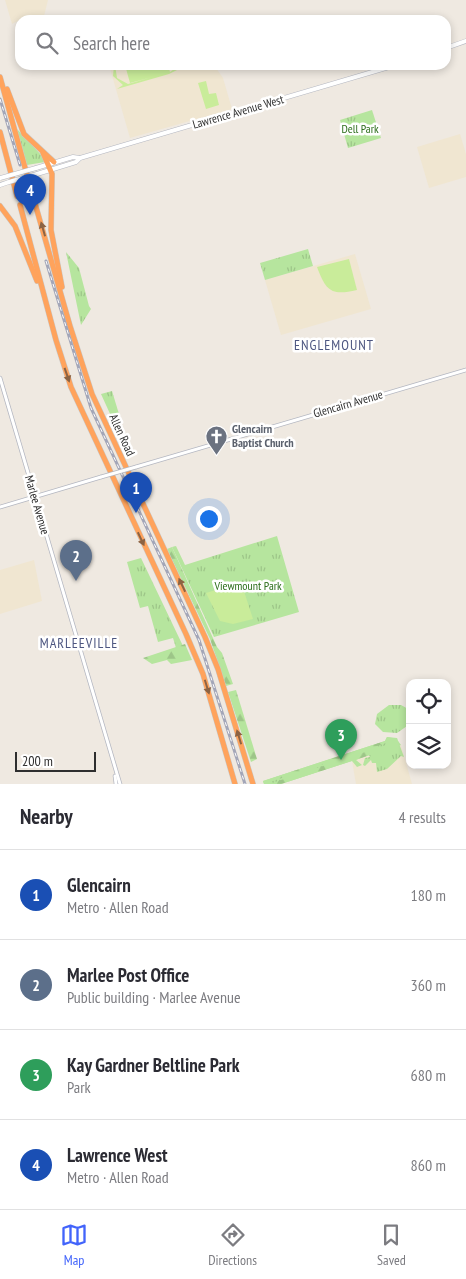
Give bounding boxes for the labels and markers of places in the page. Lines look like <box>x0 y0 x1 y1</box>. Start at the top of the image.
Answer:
pin: 4 <box>14 174 46 215</box>
place label: Glencairn Baptist Church <box>232 421 294 450</box>
church icon: Glencairn Baptist Church <box>204 424 228 455</box>
pin: 1 <box>120 472 152 513</box>
pin: 2 <box>60 540 92 581</box>
pin: 3 <box>325 719 357 760</box>

